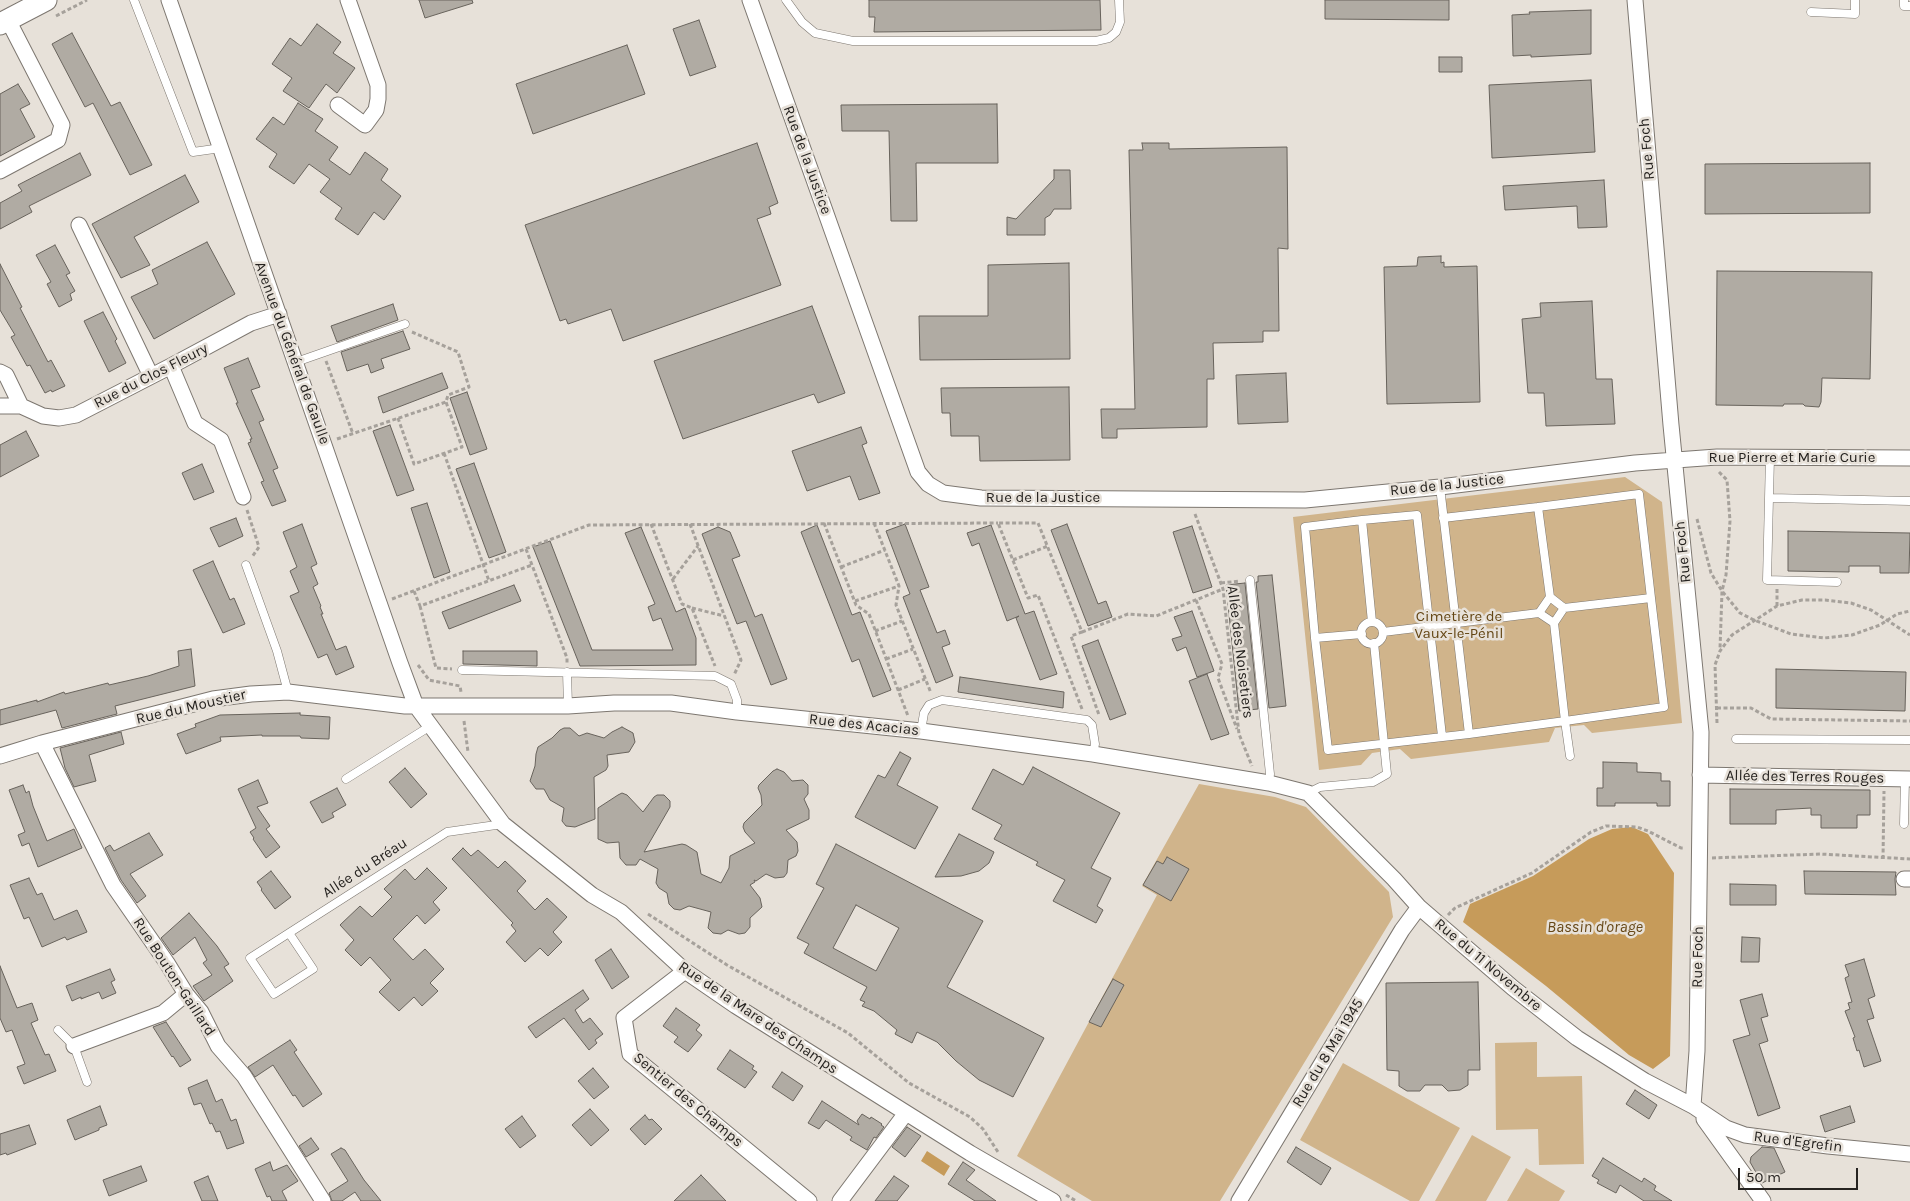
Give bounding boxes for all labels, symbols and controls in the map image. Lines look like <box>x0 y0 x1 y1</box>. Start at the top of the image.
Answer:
street label: Rue de la Justice <box>779 103 835 217</box>
street label: Rue Foch <box>1635 117 1659 181</box>
street label: Avenue du Général de Gaulle <box>250 259 334 447</box>
street label: Rue du Clos Fleury <box>91 340 211 412</box>
street label: Rue Pierre et Marie Curie <box>1708 449 1876 467</box>
street label: Rue de la Justice <box>1389 470 1505 500</box>
street label: Rue de la Justice <box>986 489 1100 507</box>
street label: Rue Foch <box>1671 520 1695 584</box>
street label: Allée des Noisetiers <box>1223 585 1257 719</box>
park label: Cimetière de Vaux-le-Pénil <box>1414 608 1504 643</box>
street label: Rue du Moustier <box>134 686 248 728</box>
street label: Rue des Acacias <box>808 710 920 740</box>
street label: Allée des Terres Rouges <box>1726 767 1884 787</box>
street label: Allée du Bréau <box>319 834 411 902</box>
street label: Rue Bouton-Gaillard <box>129 914 219 1040</box>
street label: Rue du 11 Novembre <box>1431 915 1545 1015</box>
water label: Bassin d'orage <box>1547 917 1643 937</box>
street label: Rue Foch <box>1688 926 1708 988</box>
street label: Rue de la Mare des Champs <box>675 958 841 1078</box>
street label: Rue du 8 Mai 1945 <box>1289 996 1367 1110</box>
street label: Sentier des Champs <box>629 1049 747 1151</box>
street label: Rue d'Egrefin <box>1753 1128 1843 1156</box>
scale bar <box>1740 1158 1860 1190</box>
text: 50 m <box>1746 1168 1781 1186</box>

